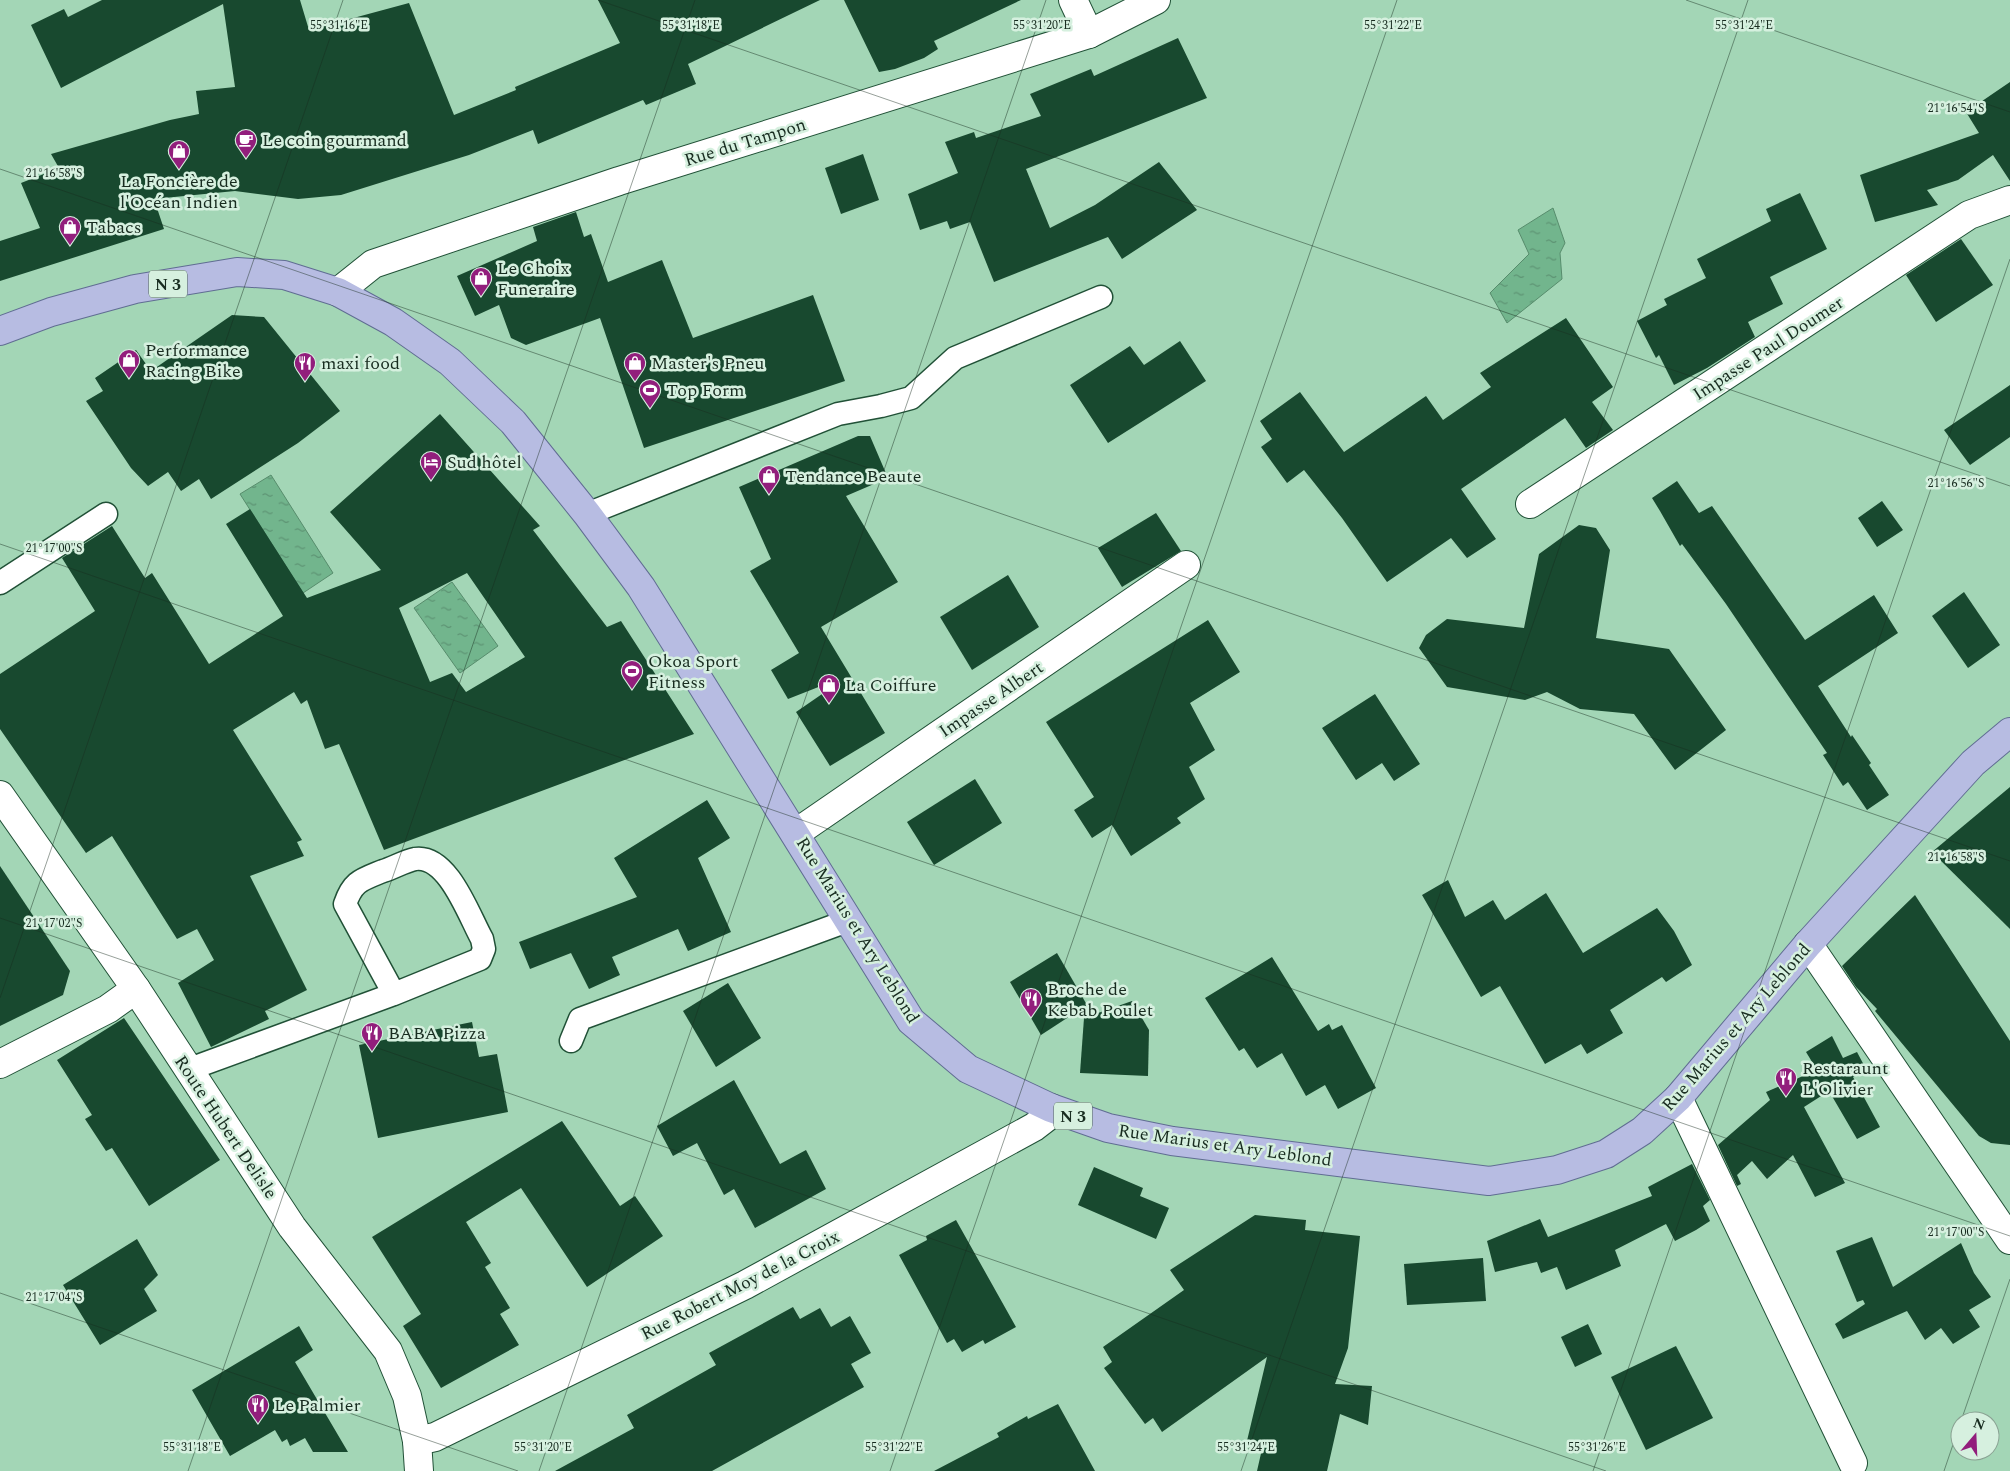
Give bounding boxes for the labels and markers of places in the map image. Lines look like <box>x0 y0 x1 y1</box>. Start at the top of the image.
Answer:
place label: Le coin gourmand <box>262 127 407 154</box>
cafe icon: Le coin gourmand <box>234 128 258 159</box>
shop icon: La Foncière de l'Océan Indien <box>167 139 191 170</box>
place label: La Foncière de l'Océan Indien <box>120 168 238 216</box>
place label: Tabacs <box>86 214 142 241</box>
shop icon: Tabacs <box>58 215 82 246</box>
place label: Le Choix Funeraire <box>497 255 575 303</box>
shop icon: Le Choix Funeraire <box>469 266 493 297</box>
place label: Performance Racing Bike <box>145 337 247 385</box>
shop icon: Performance Racing Bike <box>117 348 141 379</box>
place label: maxi food <box>321 350 400 377</box>
place label: Master's Pneu <box>651 350 764 377</box>
restaurant icon: maxi food <box>293 351 317 382</box>
shop icon: Master's Pneu <box>623 351 647 382</box>
place label: Top Form <box>666 377 745 404</box>
sports icon: Top Form <box>638 378 662 409</box>
place label: Sud hôtel <box>447 449 522 476</box>
hotel icon: Sud hôtel <box>419 450 443 481</box>
place label: Tendance Beaute <box>785 463 921 490</box>
shop icon: Tendance Beaute <box>757 464 781 495</box>
place label: Okoa Sport Fitness <box>648 648 738 696</box>
sports icon: Okoa Sport Fitness <box>620 659 644 690</box>
place label: La Coiffure <box>845 672 936 699</box>
shop icon: La Coiffure <box>817 673 841 704</box>
place label: Broche de Kebab Poulet <box>1047 976 1153 1024</box>
restaurant icon: Broche de Kebab Poulet <box>1019 987 1043 1018</box>
place label: BABA Pizza <box>388 1020 486 1047</box>
restaurant icon: BABA Pizza <box>360 1021 384 1052</box>
place label: Restaraunt L'Olivier <box>1802 1055 1888 1103</box>
restaurant icon: Restaraunt L'Olivier <box>1774 1066 1798 1097</box>
place label: Le Palmier <box>274 1392 361 1419</box>
restaurant icon: Le Palmier <box>246 1393 270 1424</box>

